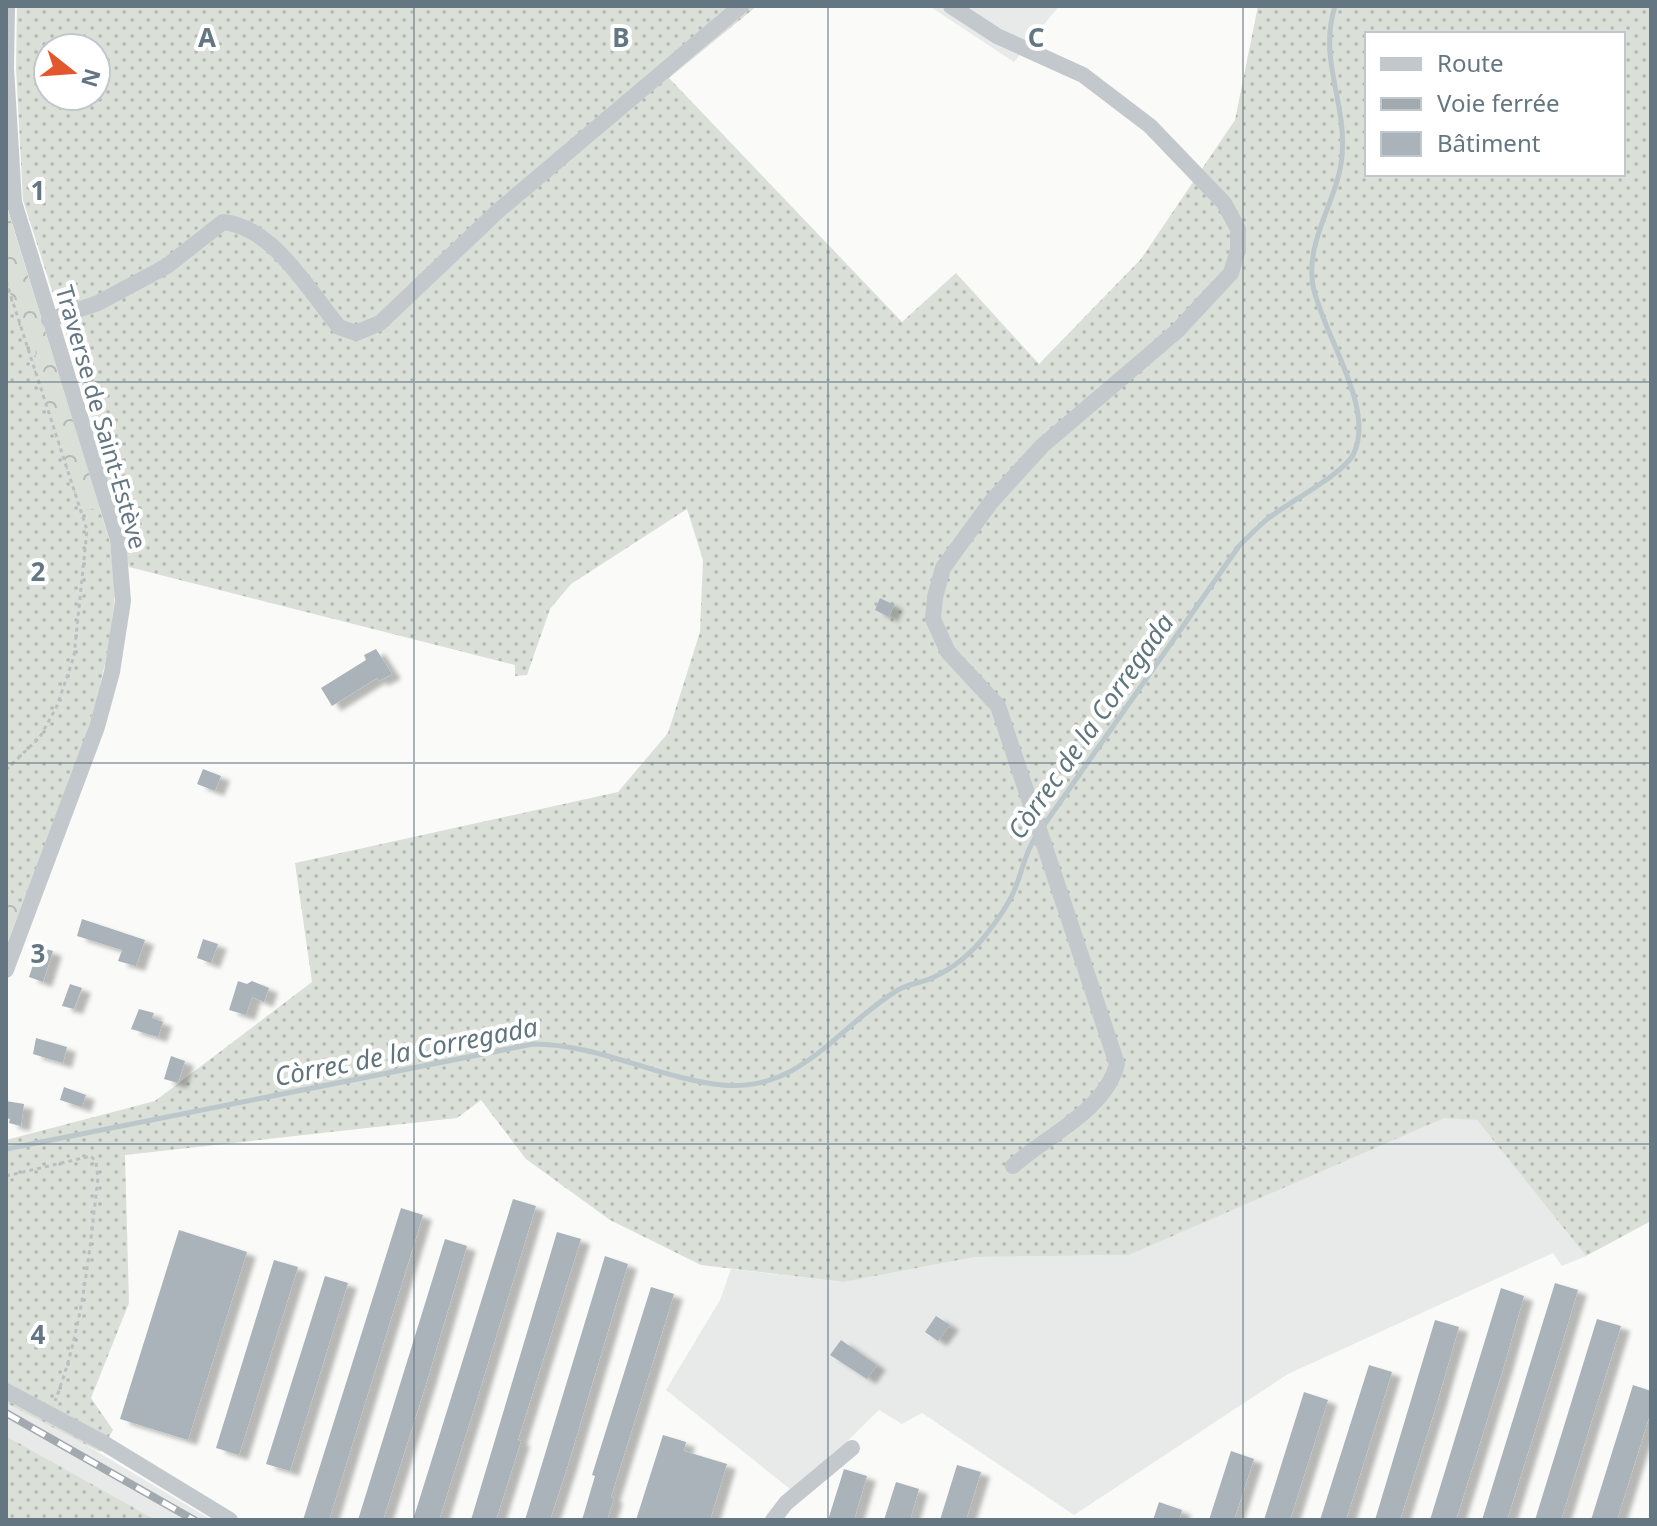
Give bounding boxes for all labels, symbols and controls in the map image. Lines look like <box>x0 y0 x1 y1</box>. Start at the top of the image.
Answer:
text: A <box>198 19 216 55</box>
text: B <box>612 19 630 55</box>
text: C <box>1028 19 1044 55</box>
north arrow <box>32 32 112 112</box>
legend <box>1365 32 1625 176</box>
text: Route <box>1437 46 1503 79</box>
text: N <box>75 65 109 91</box>
text: Voie ferrée <box>1437 86 1560 119</box>
text: Bâtiment <box>1437 126 1541 159</box>
text: 1 <box>31 172 45 208</box>
street label: Traverse de Saint-Estève <box>49 281 155 553</box>
text: 2 <box>31 553 46 589</box>
water label: Còrrec de la Corregada <box>999 606 1182 846</box>
text: 3 <box>31 935 45 971</box>
water label: Còrrec de la Corregada <box>271 1008 541 1094</box>
text: 4 <box>31 1316 46 1352</box>

